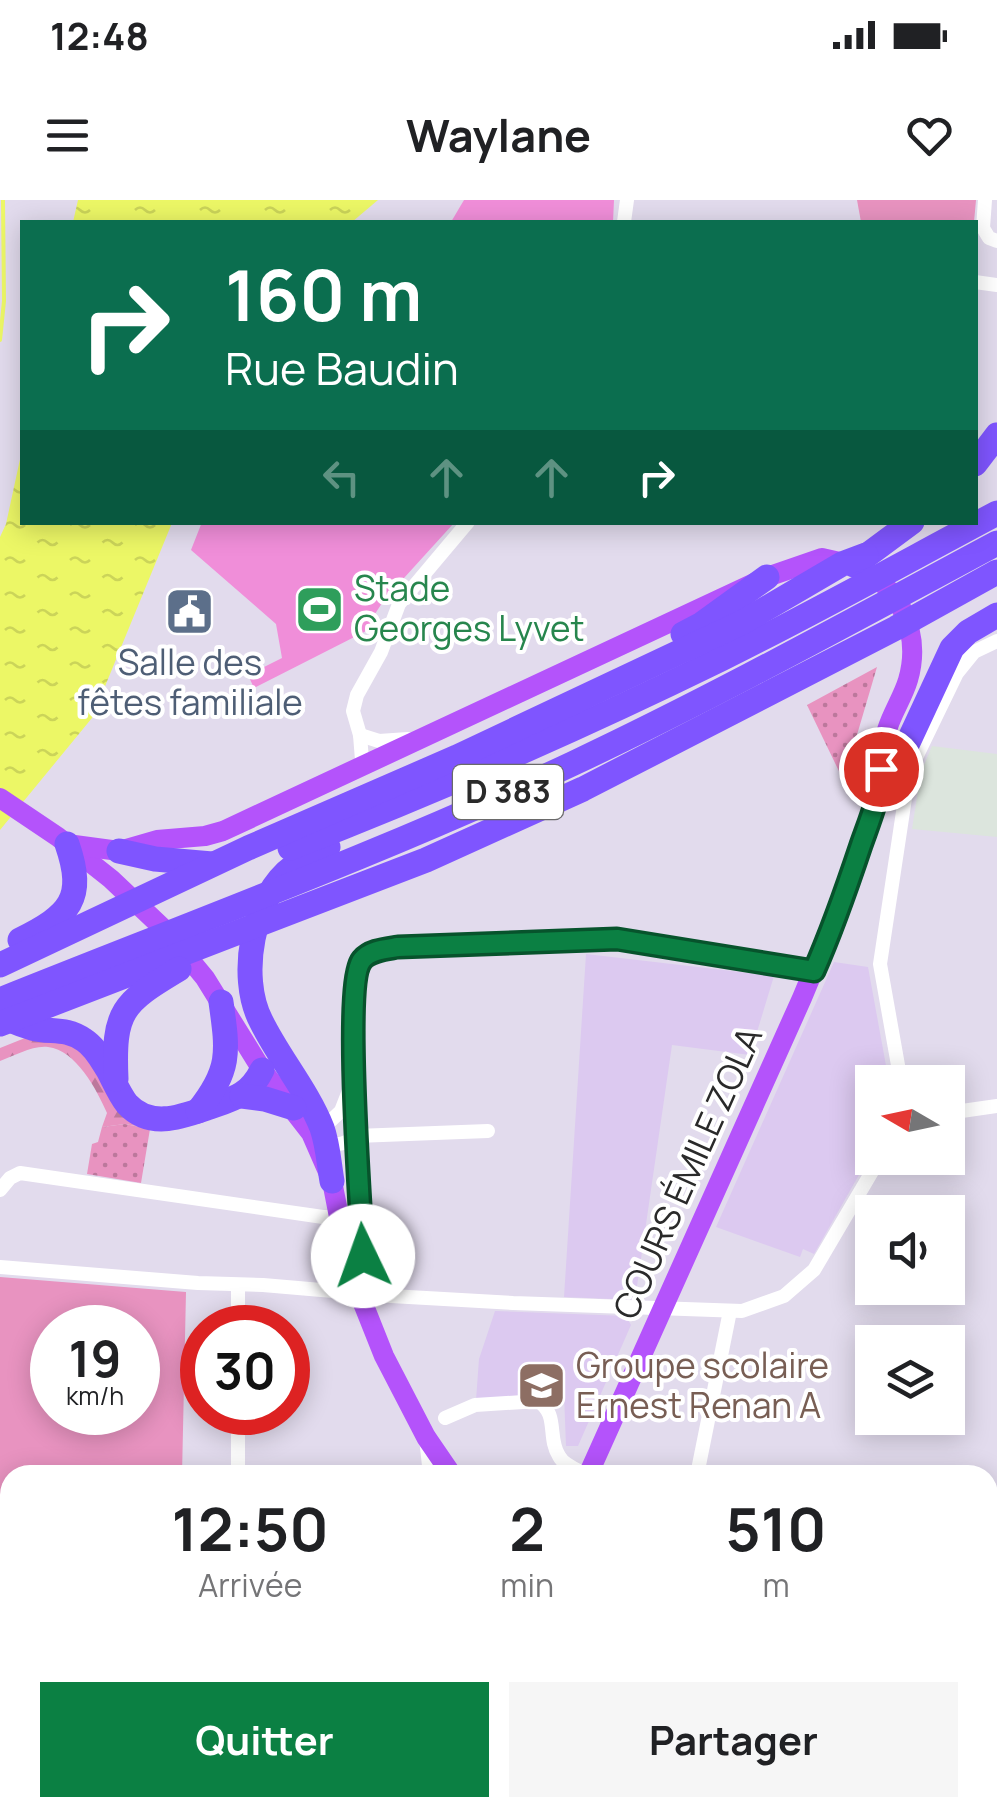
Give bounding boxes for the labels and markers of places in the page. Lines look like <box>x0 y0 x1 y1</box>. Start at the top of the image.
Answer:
place label: Stade Georges Lyvet <box>354 564 584 652</box>
sports icon: Stade Georges Lyvet <box>293 583 345 635</box>
public building icon: Salle des fêtes familiale <box>164 585 216 637</box>
place label: Salle des fêtes familiale <box>77 638 303 726</box>
pin <box>839 727 924 812</box>
place label: Groupe scolaire Ernest Renan A <box>576 1341 829 1429</box>
school or university icon: Groupe scolaire Ernest Renan A <box>515 1360 567 1412</box>

